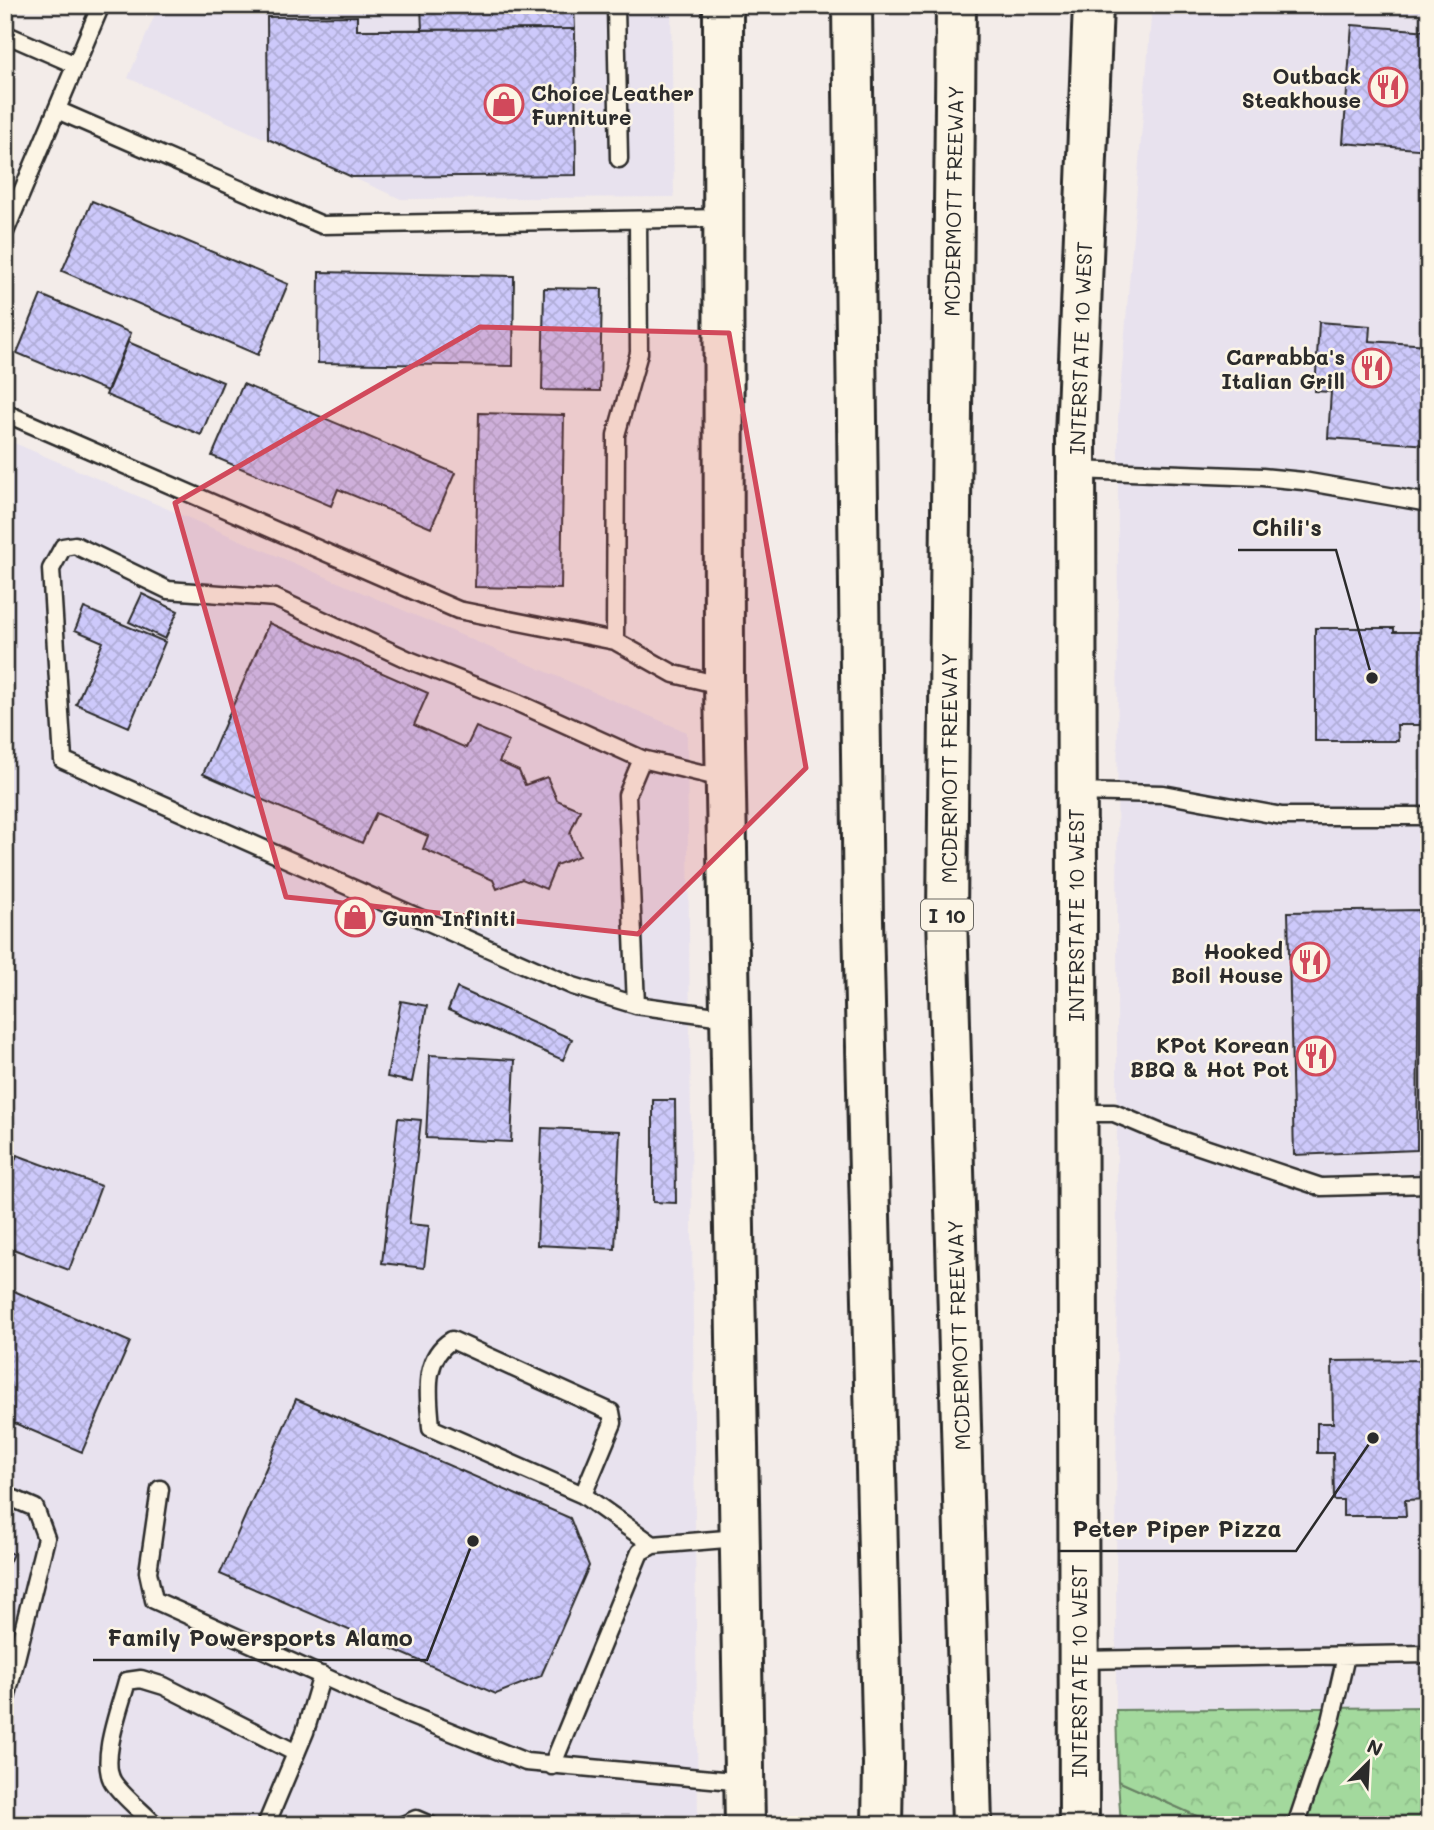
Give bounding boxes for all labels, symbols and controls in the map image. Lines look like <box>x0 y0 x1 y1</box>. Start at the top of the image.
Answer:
place label: Outback Steakhouse <box>1242 62 1361 113</box>
restaurant icon: Outback Steakhouse <box>1367 66 1409 108</box>
place label: Choice Leather Furniture <box>531 79 694 130</box>
shop icon: Choice Leather Furniture <box>483 83 525 125</box>
street label: MCDERMOTT FREEWAY <box>937 85 969 317</box>
street label: INTERSTATE 10 WEST <box>1063 241 1097 455</box>
place label: Carrabba's Italian Grill <box>1221 343 1345 394</box>
restaurant icon: Carrabba's Italian Grill <box>1351 347 1393 389</box>
callout: Chili's <box>1238 506 1336 550</box>
text: Chili's <box>1252 512 1322 542</box>
street label: MCDERMOTT FREEWAY <box>935 652 962 884</box>
street label: INTERSTATE 10 WEST <box>1062 808 1089 1022</box>
shop icon: Gunn Infiniti <box>334 896 376 938</box>
road number: I 10 <box>921 900 973 931</box>
place label: Gunn Infiniti <box>382 904 516 931</box>
place label: Hooked Boil House <box>1171 937 1283 988</box>
restaurant icon: Hooked Boil House <box>1289 941 1331 983</box>
place label: KPot Korean BBQ & Hot Pot <box>1130 1031 1289 1082</box>
restaurant icon: KPot Korean BBQ & Hot Pot <box>1295 1035 1337 1077</box>
street label: MCDERMOTT FREEWAY <box>940 1219 976 1451</box>
callout: Peter Piper Pizza <box>1058 1507 1296 1551</box>
text: Peter Piper Pizza <box>1072 1513 1282 1543</box>
street label: INTERSTATE 10 WEST <box>1065 1564 1092 1778</box>
callout: Family Powersports Alamo <box>93 1616 427 1660</box>
text: Family Powersports Alamo <box>107 1622 413 1652</box>
north arrow <box>1332 1728 1402 1798</box>
text: N <box>1363 1733 1387 1761</box>

